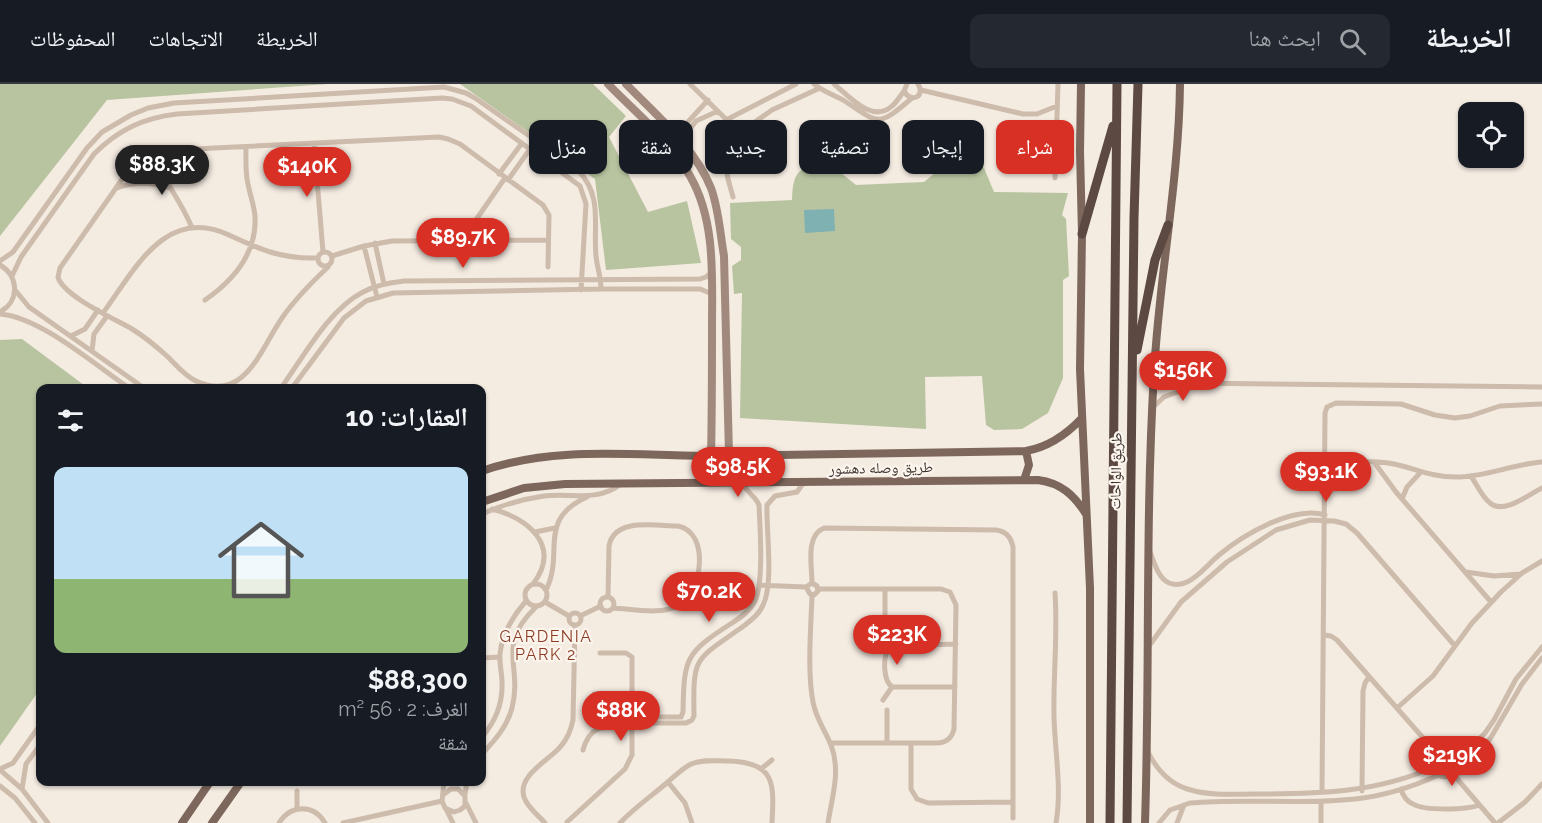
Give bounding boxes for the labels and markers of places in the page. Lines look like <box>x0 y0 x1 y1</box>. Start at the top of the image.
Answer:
pin: $88.3K <box>113 145 211 196</box>
pin: $140K <box>265 147 349 198</box>
pin: $89.7K <box>414 218 512 269</box>
pin: $156K <box>1141 351 1225 402</box>
pin: $98.5K <box>689 447 787 498</box>
pin: $93.1K <box>1277 452 1375 503</box>
pin: $70.2K <box>660 572 758 623</box>
pin: $223K <box>855 615 939 666</box>
pin: $88K <box>585 691 657 742</box>
pin: $219K <box>1410 736 1494 787</box>

